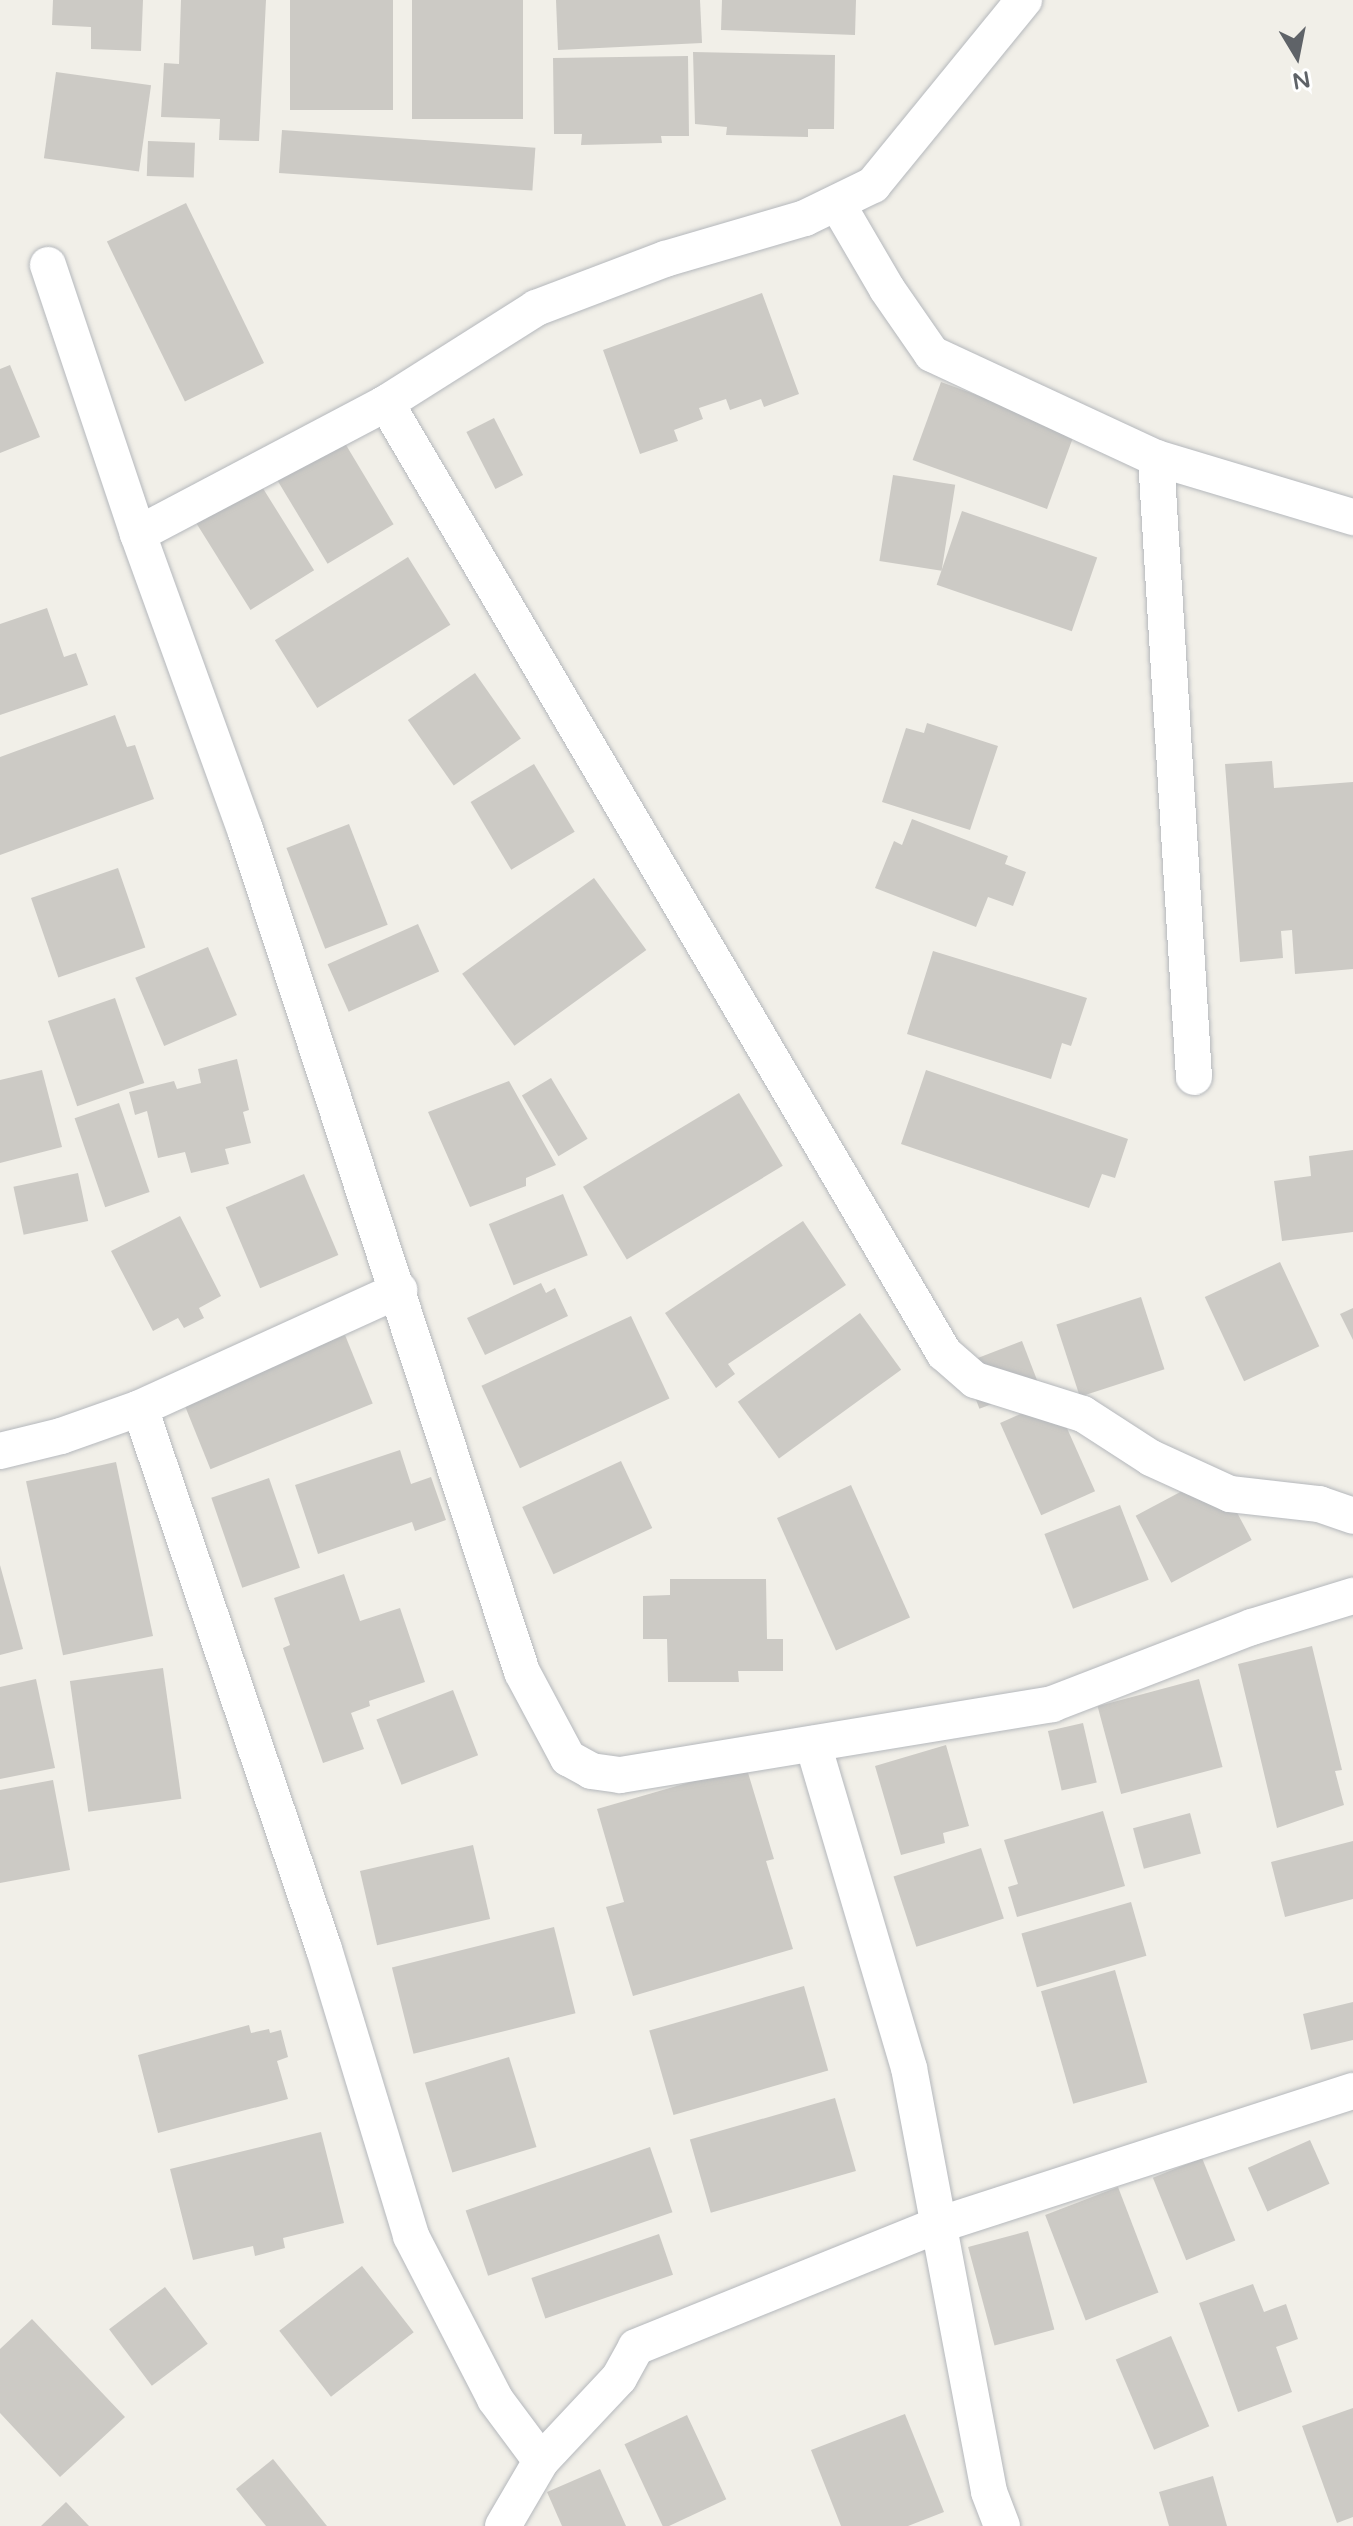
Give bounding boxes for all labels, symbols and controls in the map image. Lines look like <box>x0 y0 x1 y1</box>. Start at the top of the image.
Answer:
north arrow <box>1257 16 1337 96</box>
text: N <box>1290 65 1312 94</box>

